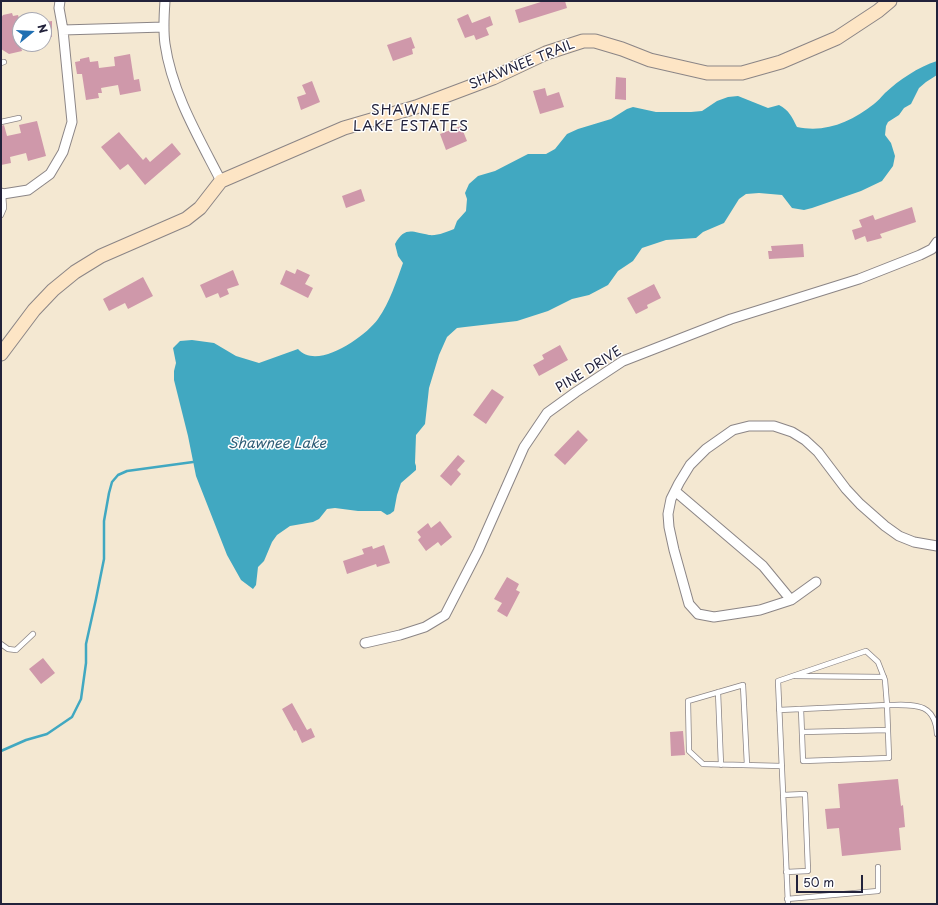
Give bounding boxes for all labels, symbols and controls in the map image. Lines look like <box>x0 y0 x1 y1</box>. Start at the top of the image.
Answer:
north arrow <box>12 12 52 52</box>
text: N <box>34 22 52 35</box>
street label: SHAWNEE TRAIL <box>467 37 577 93</box>
district label: SHAWNEE LAKE ESTATES <box>353 103 469 136</box>
street label: PINE DRIVE <box>553 344 625 396</box>
water label: Shawnee Lake <box>228 436 326 452</box>
scale bar <box>798 867 865 893</box>
text: 50 m <box>803 873 834 891</box>

